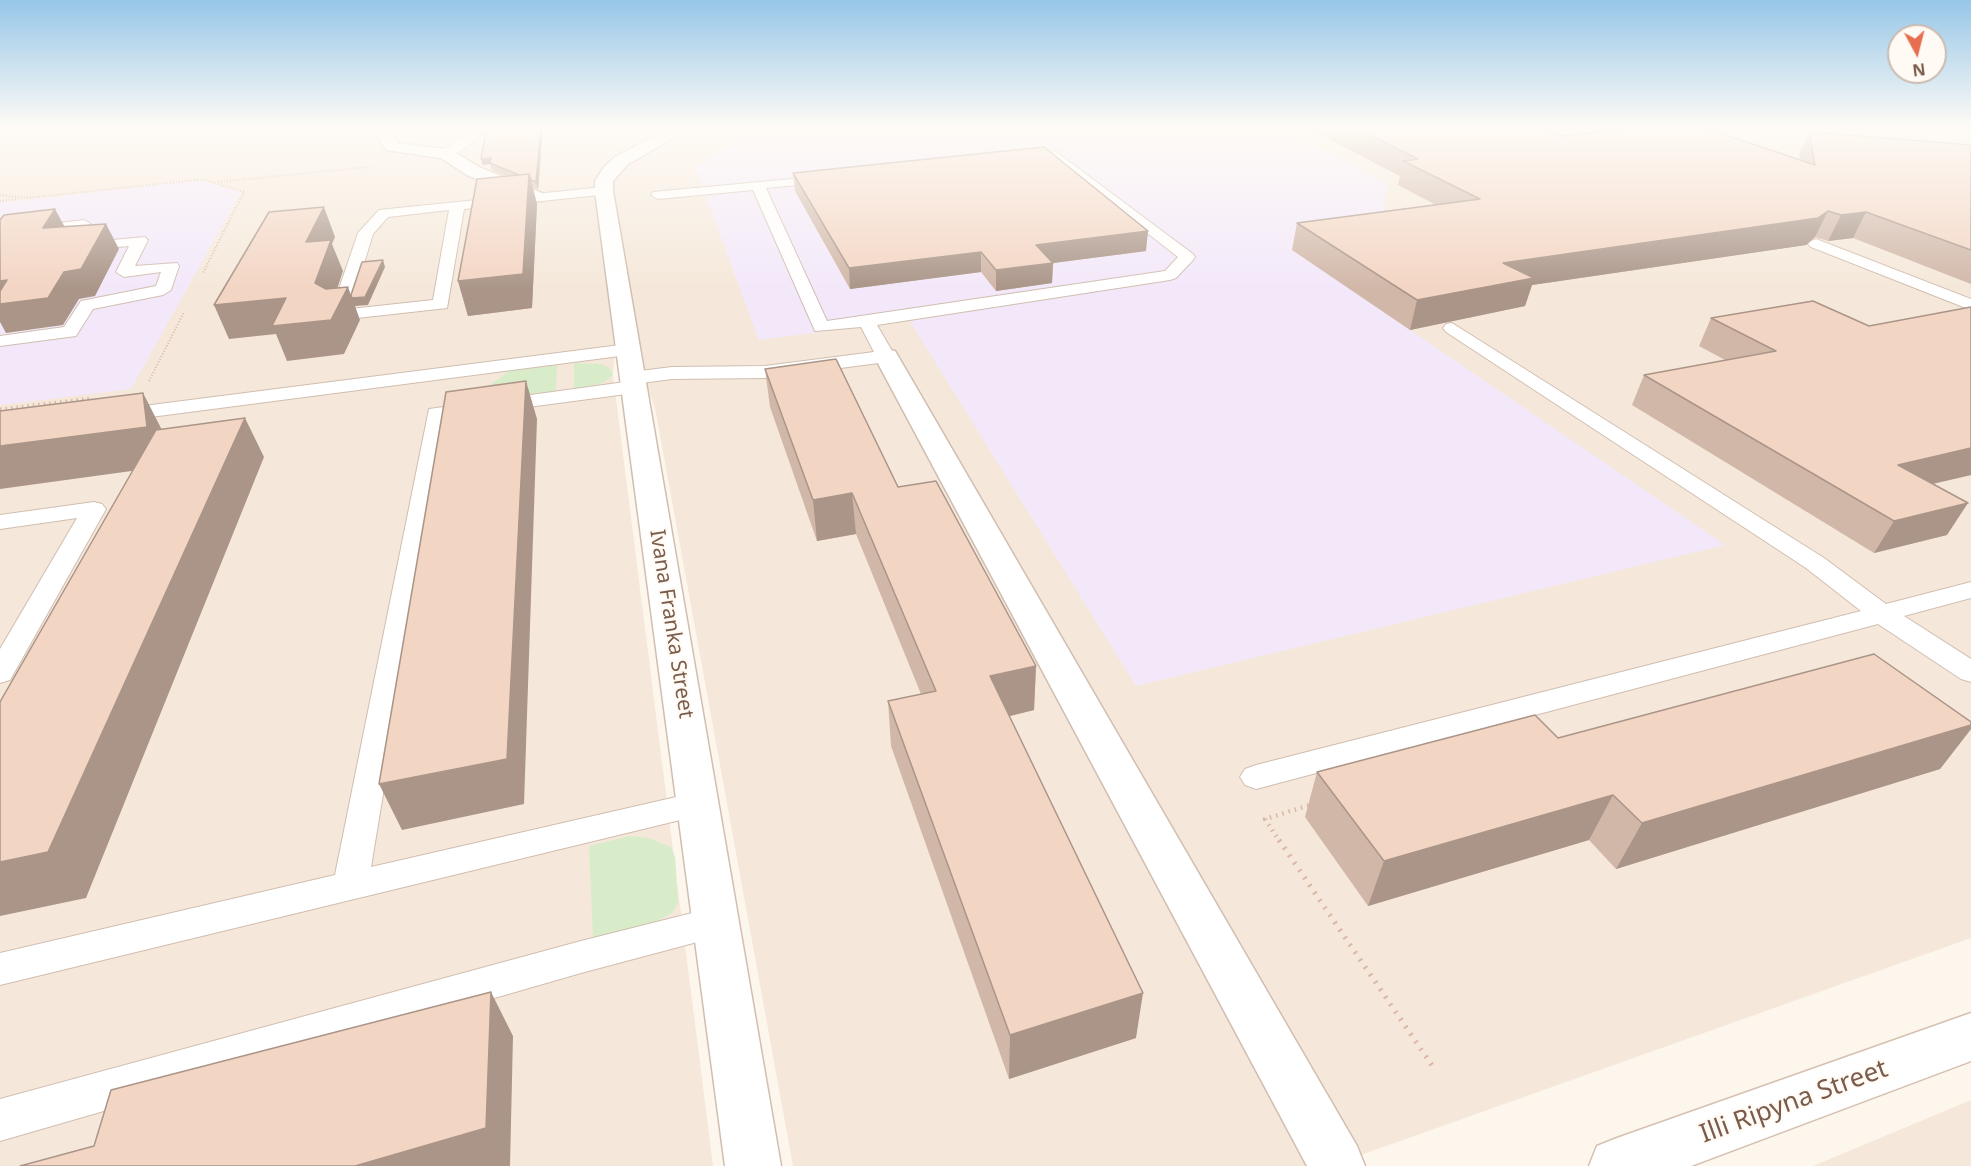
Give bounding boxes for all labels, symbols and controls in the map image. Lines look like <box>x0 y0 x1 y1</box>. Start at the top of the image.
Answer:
north arrow <box>1887 24 1947 84</box>
text: N <box>1911 58 1927 82</box>
street label: Ivana Franka Street <box>644 528 698 720</box>
street label: Illi Ripyna Street <box>1696 1054 1892 1150</box>

